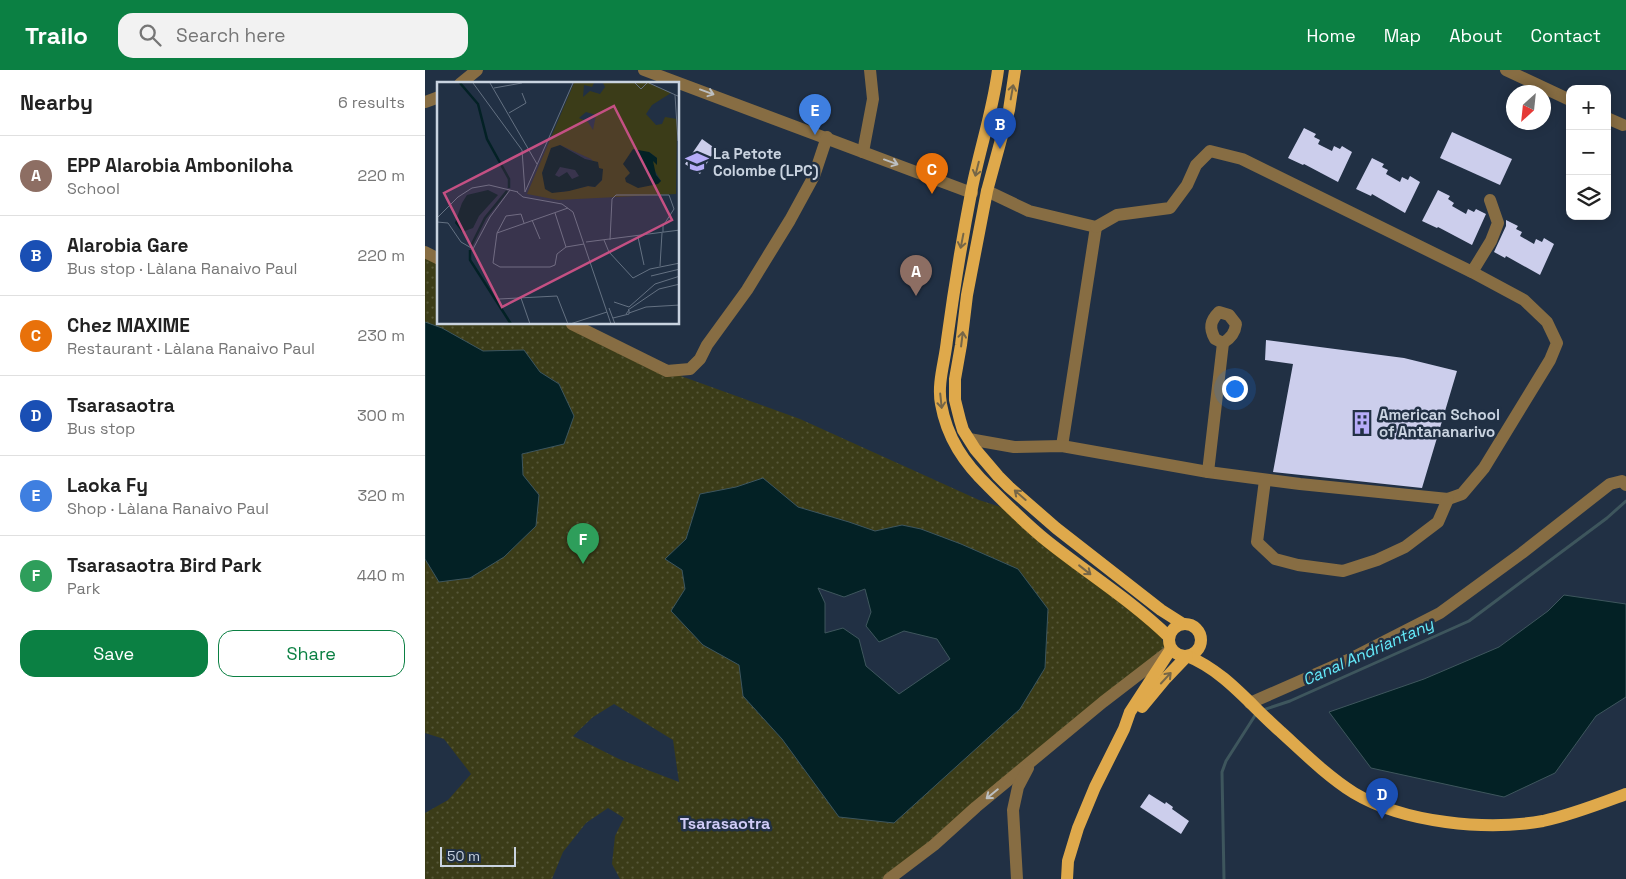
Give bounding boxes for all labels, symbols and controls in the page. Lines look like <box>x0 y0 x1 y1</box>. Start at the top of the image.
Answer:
search box <box>118 13 468 58</box>
text: Trailo <box>25 20 88 51</box>
icon: search <box>136 21 164 49</box>
text: Search here <box>176 23 286 48</box>
text: Home <box>1307 24 1356 47</box>
text: Map <box>1384 24 1421 47</box>
text: About <box>1449 24 1503 47</box>
text: Contact <box>1531 24 1601 47</box>
inset map <box>437 82 680 325</box>
one-way arrow <box>1007 85 1017 101</box>
north arrow <box>1506 85 1551 130</box>
map controls <box>1566 85 1611 220</box>
button: + <box>1566 85 1611 130</box>
one-way arrow <box>698 88 714 97</box>
text: Nearby <box>20 89 93 116</box>
text: 6 results <box>338 92 405 113</box>
pin: E <box>799 94 831 135</box>
pin: B <box>984 108 1016 149</box>
button: − <box>1566 130 1611 175</box>
place label: La Petote Colombe (LPC) <box>713 144 819 180</box>
school or university icon: La Petote Colombe (LPC) <box>684 149 710 175</box>
text: EPP Alarobia Amboniloha <box>67 153 293 178</box>
pin: C <box>916 153 948 194</box>
one-way arrow <box>883 158 899 167</box>
one-way arrow <box>972 160 981 176</box>
text: A <box>31 165 41 186</box>
text: 220 m <box>358 165 405 186</box>
button: layers <box>1566 175 1611 220</box>
text: School <box>67 178 120 199</box>
one-way arrow <box>957 232 967 248</box>
text: Alarobia Gare <box>67 233 189 258</box>
text: B <box>31 245 41 266</box>
text: 220 m <box>358 245 405 266</box>
pin: A <box>900 255 932 296</box>
text: Bus stop · Làlana Ranaivo Paul <box>67 258 297 279</box>
text: Chez MAXIME <box>67 313 190 338</box>
text: C <box>31 325 41 346</box>
text: 230 m <box>358 325 405 346</box>
one-way arrow <box>957 331 967 347</box>
text: Restaurant · Làlana Ranaivo Paul <box>67 338 315 359</box>
your location <box>1222 376 1248 402</box>
text: Tsarasaotra <box>67 393 175 418</box>
one-way arrow <box>936 393 946 409</box>
text: D <box>31 405 41 426</box>
text: 300 m <box>357 405 405 426</box>
place label: American School of Antananarivo <box>1379 405 1500 441</box>
building icon: American School of Antananarivo <box>1349 410 1375 436</box>
text: Bus stop <box>67 418 135 439</box>
text: Laoka Fy <box>67 473 148 498</box>
text: E <box>32 485 40 506</box>
text: 320 m <box>358 485 405 506</box>
one-way arrow <box>1013 490 1026 501</box>
text: Shop · Làlana Ranaivo Paul <box>67 498 269 519</box>
pin: F <box>567 523 599 564</box>
text: Tsarasaotra Bird Park <box>67 553 262 578</box>
text: F <box>32 565 40 586</box>
text: 440 m <box>357 565 405 586</box>
one-way arrow <box>1078 565 1092 575</box>
text: Park <box>67 578 100 599</box>
water label: Canal Andriantany <box>1299 613 1438 690</box>
button: Save <box>20 630 208 677</box>
button: Share <box>218 630 405 677</box>
one-way arrow <box>1160 672 1172 685</box>
pin: D <box>1366 778 1398 819</box>
one-way arrow <box>986 788 999 799</box>
district label: Tsarasaotra <box>680 813 770 834</box>
scale bar <box>440 844 516 867</box>
text: 50 m <box>447 847 480 865</box>

